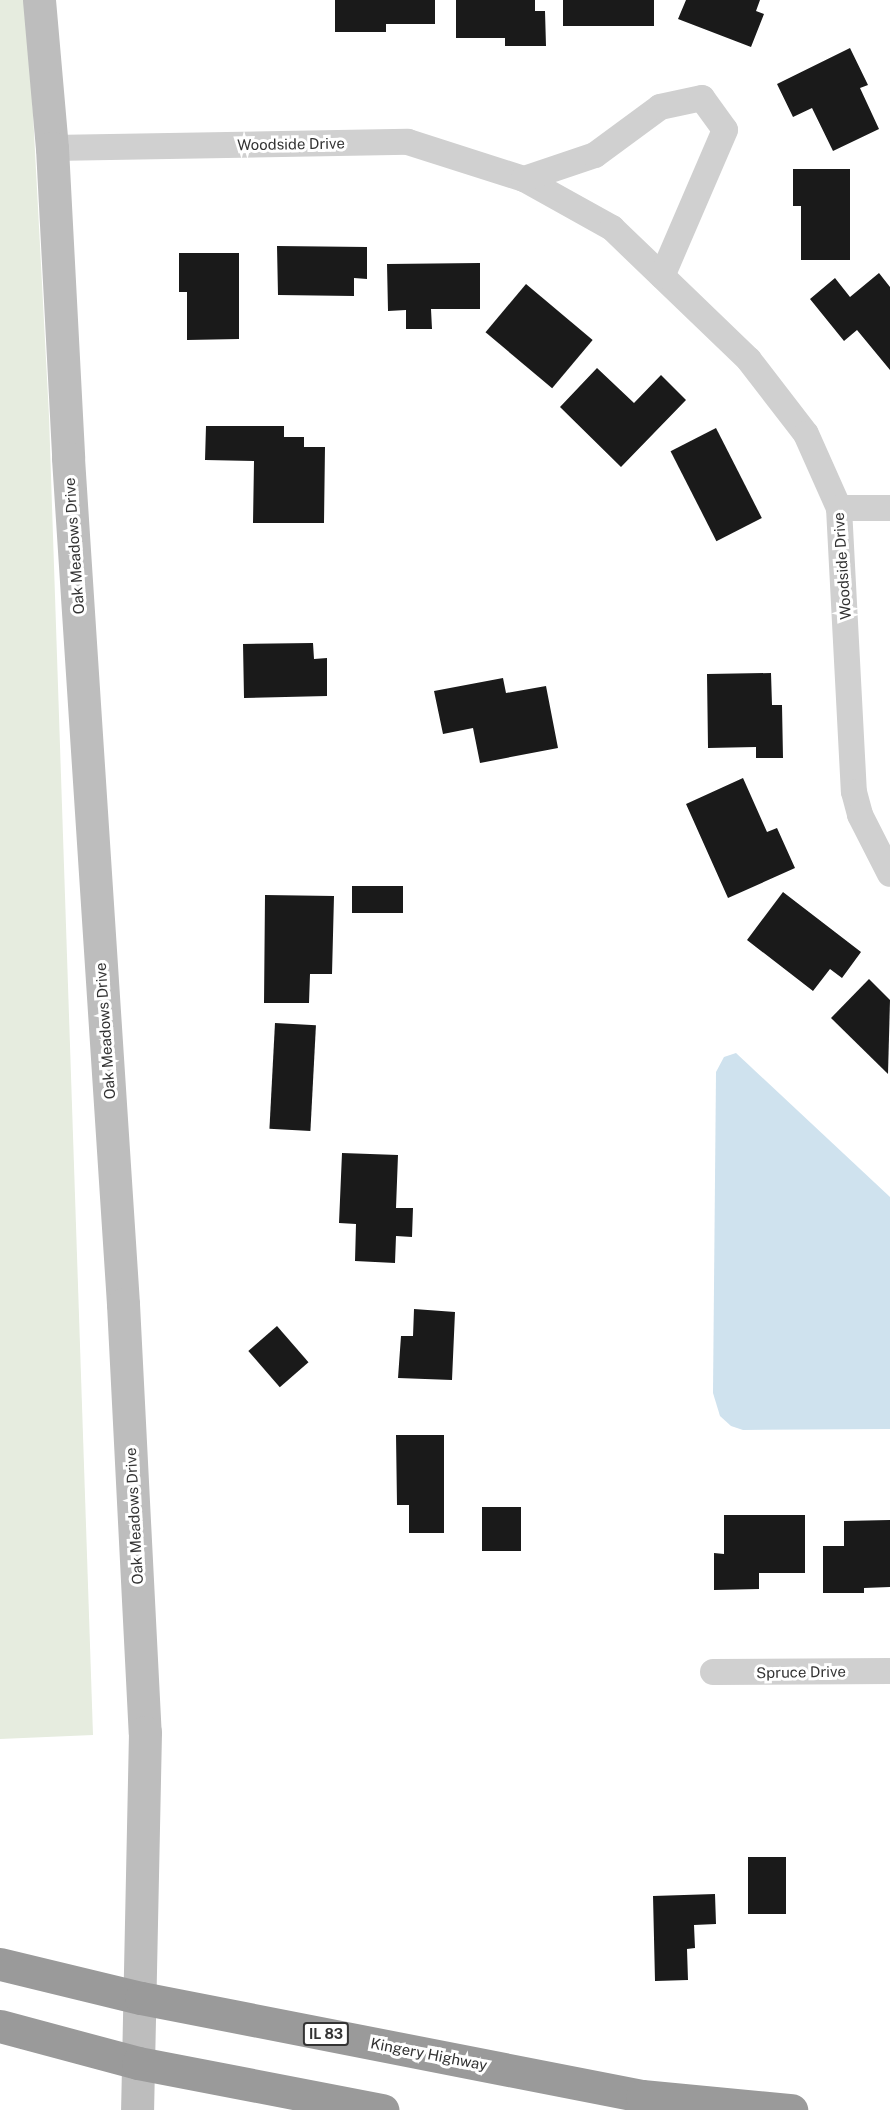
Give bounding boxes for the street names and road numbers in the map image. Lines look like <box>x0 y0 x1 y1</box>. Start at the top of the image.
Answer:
street label: Woodside Drive <box>237 134 345 154</box>
street label: Oak Meadows Drive <box>60 477 88 615</box>
street label: Woodside Drive <box>829 512 855 620</box>
street label: Oak Meadows Drive <box>91 962 119 1100</box>
street label: Oak Meadows Drive <box>121 1447 147 1585</box>
street label: Spruce Drive <box>756 1662 846 1682</box>
road number: IL 83 <box>302 2023 350 2045</box>
street label: Kingery Highway <box>369 2034 489 2074</box>

